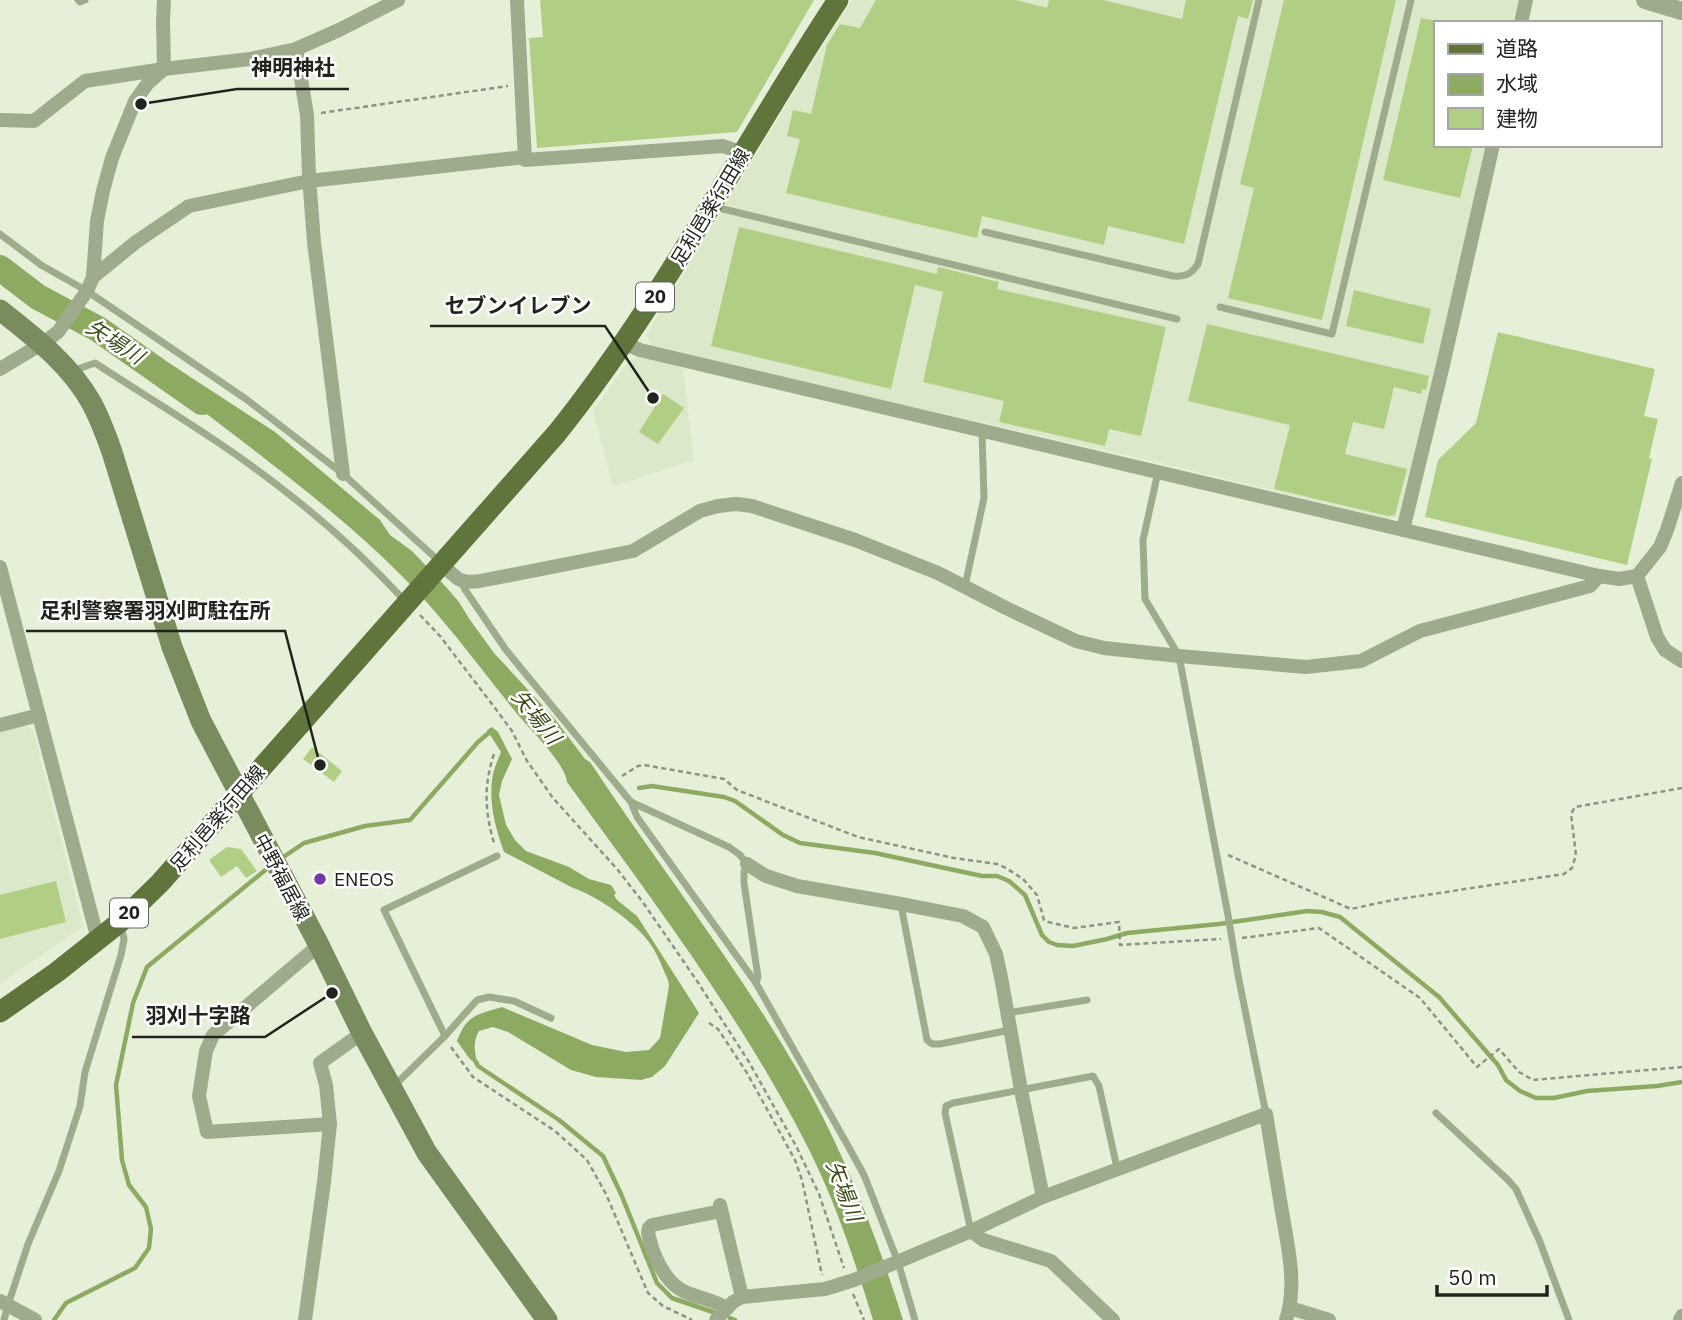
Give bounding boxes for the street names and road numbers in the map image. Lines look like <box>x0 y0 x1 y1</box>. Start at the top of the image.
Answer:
street label: 足利邑楽行田線 <box>665 144 755 270</box>
road number: 20 <box>636 282 674 312</box>
street label: 足利邑楽行田線 <box>164 760 270 876</box>
street label: 中野福居線 <box>249 829 315 925</box>
road number: 20 <box>110 898 148 928</box>

